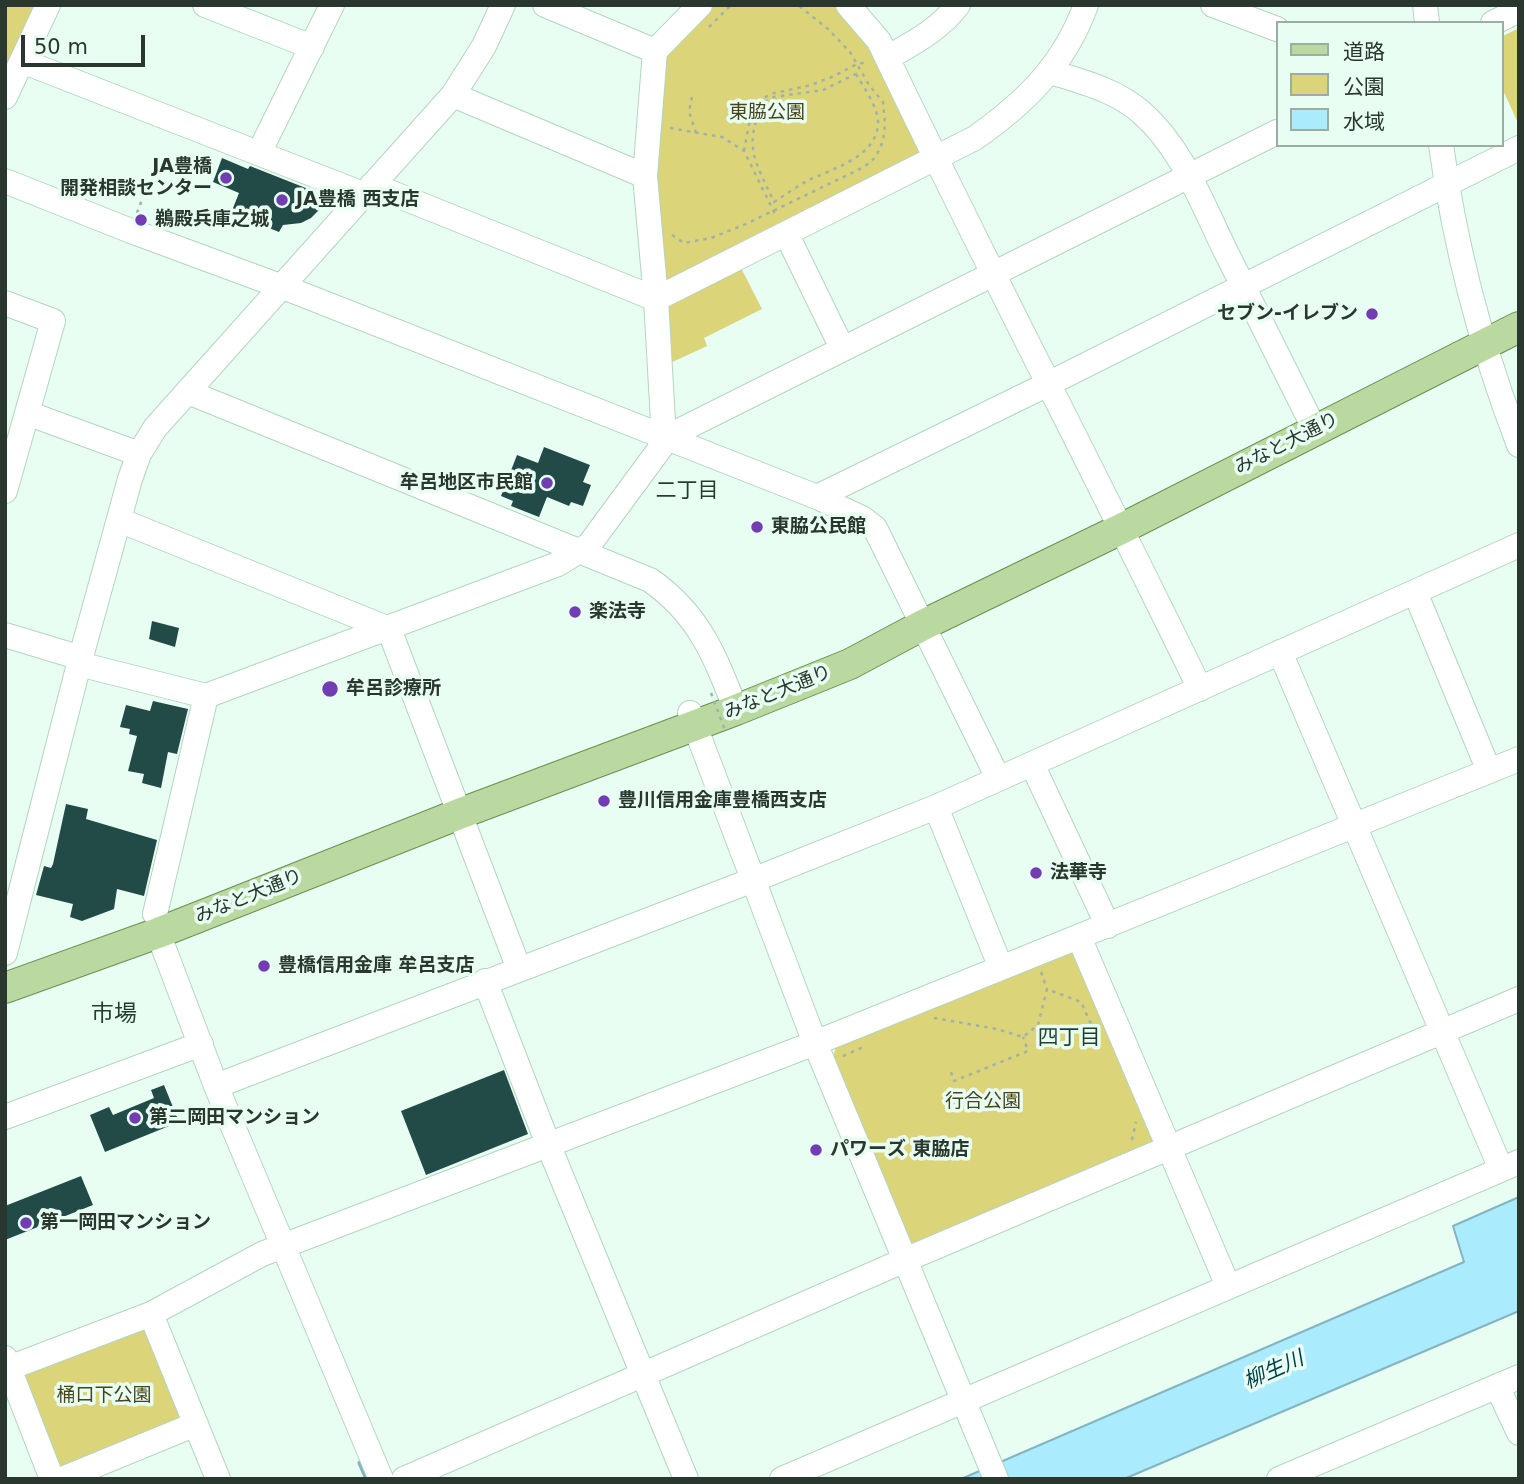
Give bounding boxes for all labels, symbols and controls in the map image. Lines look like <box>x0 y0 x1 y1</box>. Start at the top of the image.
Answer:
scale bar <box>24 21 149 65</box>
legend <box>1276 21 1503 147</box>
text: 50 m <box>34 35 88 59</box>
text: 道路 <box>1343 40 1385 64</box>
text: 公園 <box>1343 75 1385 99</box>
park label: 東脇公園 <box>729 102 805 124</box>
text: 水域 <box>1343 110 1385 134</box>
place label: JA豊橋 開発相談センター <box>60 156 212 200</box>
marker: JA豊橋 開発相談センター <box>218 170 234 186</box>
place label: JA豊橋 西支店 <box>296 189 419 211</box>
marker: JA豊橋 西支店 <box>274 192 290 208</box>
place label: 鵜殿兵庫之城 <box>155 209 269 231</box>
marker: 鵜殿兵庫之城 <box>133 212 149 228</box>
place label: セブン-イレブン <box>1217 303 1358 325</box>
marker: セブン-イレブン <box>1364 306 1380 322</box>
street label: みなと大通り <box>1231 408 1343 480</box>
place label: 牟呂地区市民館 <box>400 472 533 494</box>
marker: 牟呂地区市民館 <box>539 475 555 491</box>
district label: 二丁目 <box>656 479 718 505</box>
place label: 東脇公民館 <box>771 516 866 538</box>
marker: 東脇公民館 <box>749 519 765 535</box>
place label: 楽法寺 <box>589 601 646 623</box>
marker: 楽法寺 <box>567 604 583 620</box>
street label: みなと大通り <box>721 661 835 725</box>
place label: 牟呂診療所 <box>346 678 441 700</box>
marker: 牟呂診療所 <box>320 679 340 699</box>
place label: 豊川信用金庫豊橋西支店 <box>618 790 827 812</box>
marker: 豊川信用金庫豊橋西支店 <box>596 793 612 809</box>
place label: 法華寺 <box>1050 862 1107 884</box>
street label: みなと大通り <box>192 865 306 929</box>
marker: 法華寺 <box>1028 865 1044 881</box>
place label: 豊橋信用金庫 牟呂支店 <box>278 955 475 977</box>
marker: 豊橋信用金庫 牟呂支店 <box>256 958 272 974</box>
district label: 市場 <box>91 1001 137 1029</box>
district label: 四丁目 <box>1038 1026 1100 1052</box>
park label: 行合公園 <box>945 1091 1021 1113</box>
place label: 第二岡田マンション <box>149 1107 320 1129</box>
marker: 第二岡田マンション <box>127 1110 143 1126</box>
place label: パワーズ 東脇店 <box>830 1139 970 1161</box>
marker: パワーズ 東脇店 <box>808 1142 824 1158</box>
place label: 第一岡田マンション <box>40 1212 211 1234</box>
marker: 第一岡田マンション <box>18 1215 34 1231</box>
water label: 柳生川 <box>1240 1347 1308 1395</box>
park label: 桶口下公園 <box>57 1385 151 1407</box>

